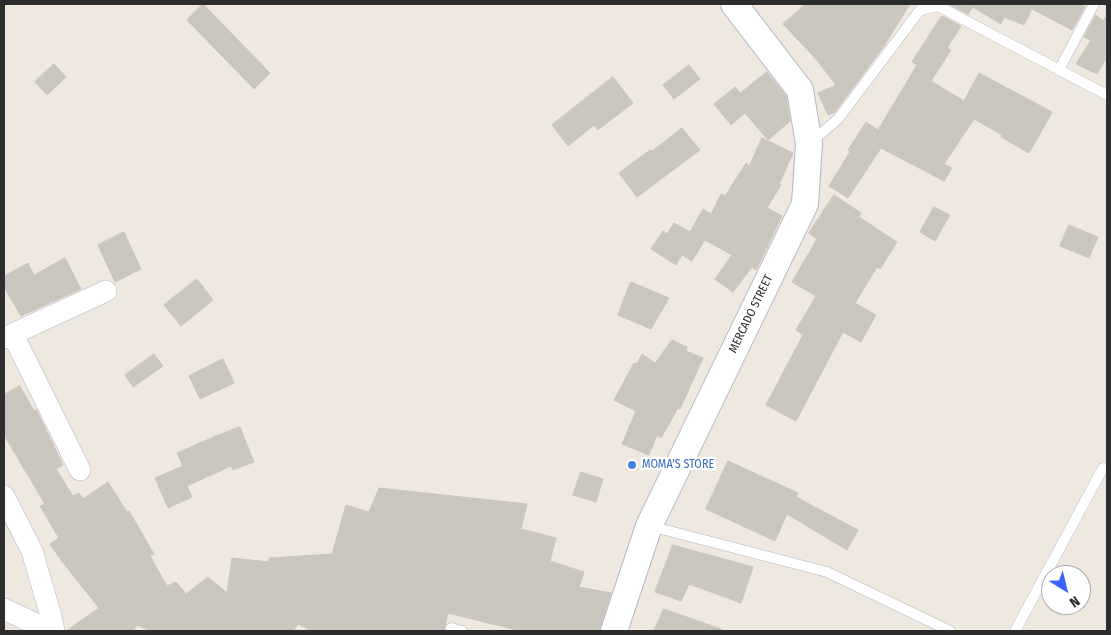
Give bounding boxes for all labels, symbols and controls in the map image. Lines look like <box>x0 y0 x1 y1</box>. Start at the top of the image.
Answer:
street label: MERCADO STREET <box>726 273 776 355</box>
place label: MOMA'S STORE <box>642 458 714 472</box>
marker: MOMA'S STORE <box>626 459 638 471</box>
north arrow <box>1041 565 1091 615</box>
text: N <box>1066 592 1083 611</box>

